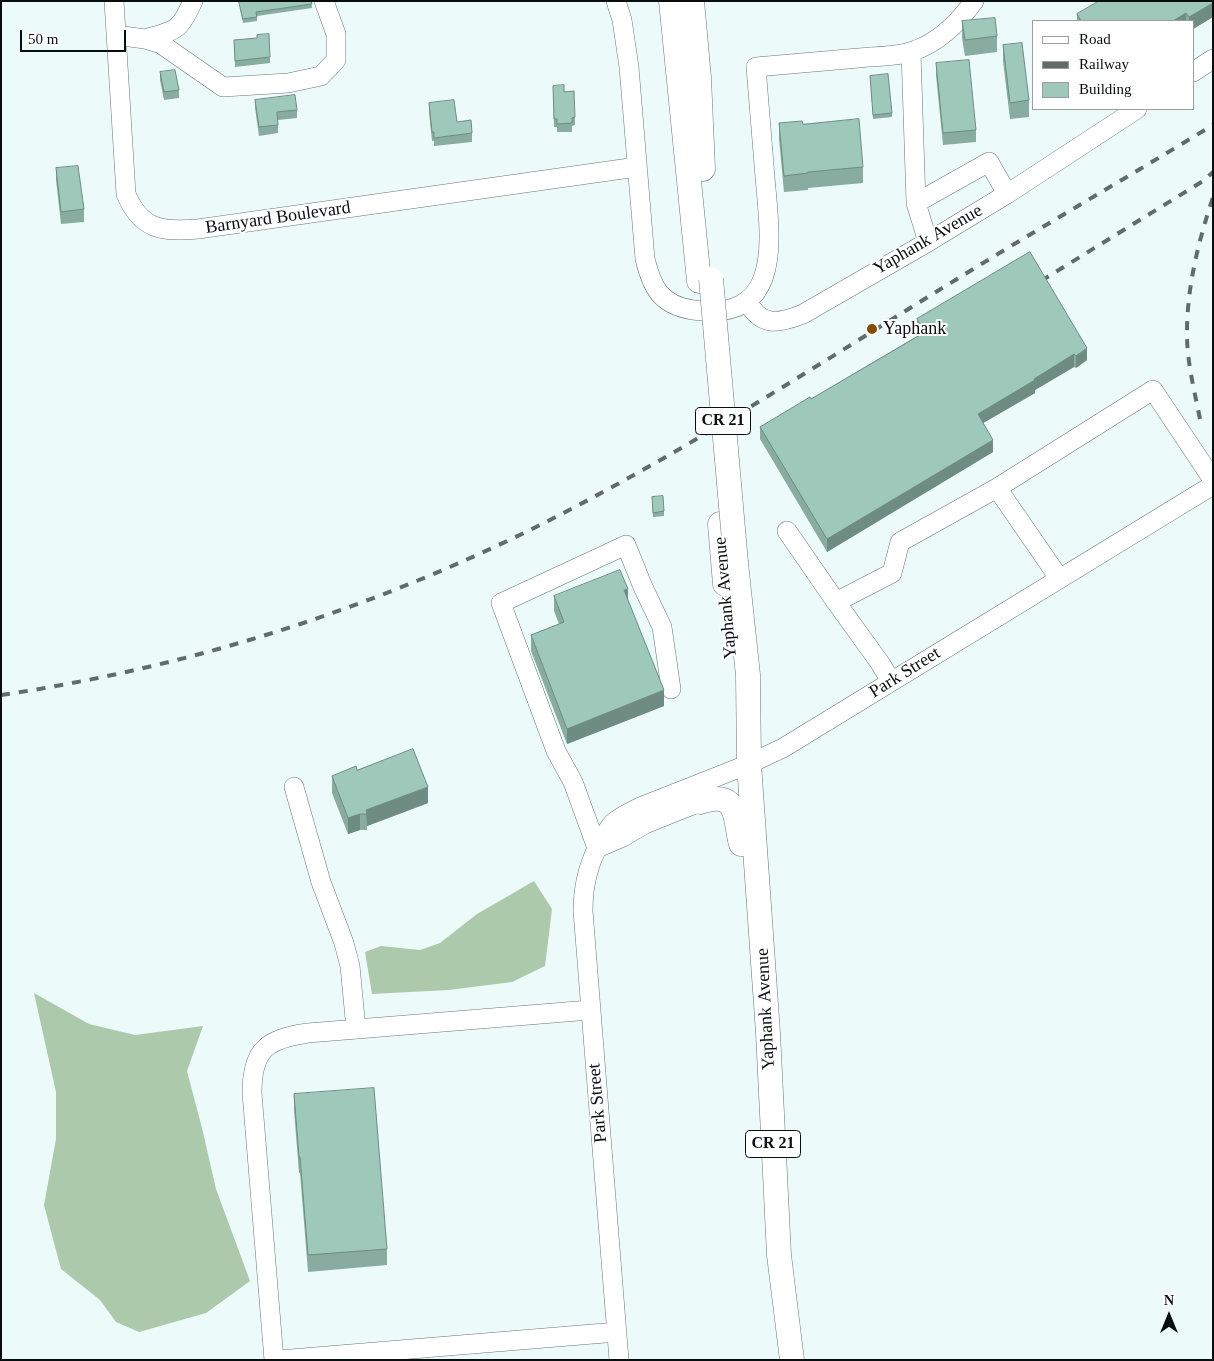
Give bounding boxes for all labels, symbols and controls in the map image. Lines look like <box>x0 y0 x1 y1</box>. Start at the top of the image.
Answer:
scale bar <box>22 20 129 52</box>
legend <box>1032 20 1194 110</box>
text: 50 m <box>28 31 58 47</box>
text: Road <box>1079 31 1111 47</box>
text: Railway <box>1079 56 1129 72</box>
text: Building <box>1079 81 1132 97</box>
street label: Barnyard Boulevard <box>204 197 352 239</box>
street label: Yaphank Avenue <box>870 200 986 280</box>
place label: Yaphank <box>883 318 946 340</box>
marker: Yaphank <box>865 322 879 336</box>
road number: CR 21 <box>696 408 750 434</box>
street label: Yaphank Avenue <box>710 536 742 660</box>
street label: Park Street <box>866 643 944 703</box>
street label: Yaphank Avenue <box>752 947 780 1071</box>
street label: Park Street <box>584 1062 612 1144</box>
road number: CR 21 <box>746 1130 800 1158</box>
north arrow <box>1144 1291 1194 1341</box>
text: N <box>1164 1293 1174 1308</box>

